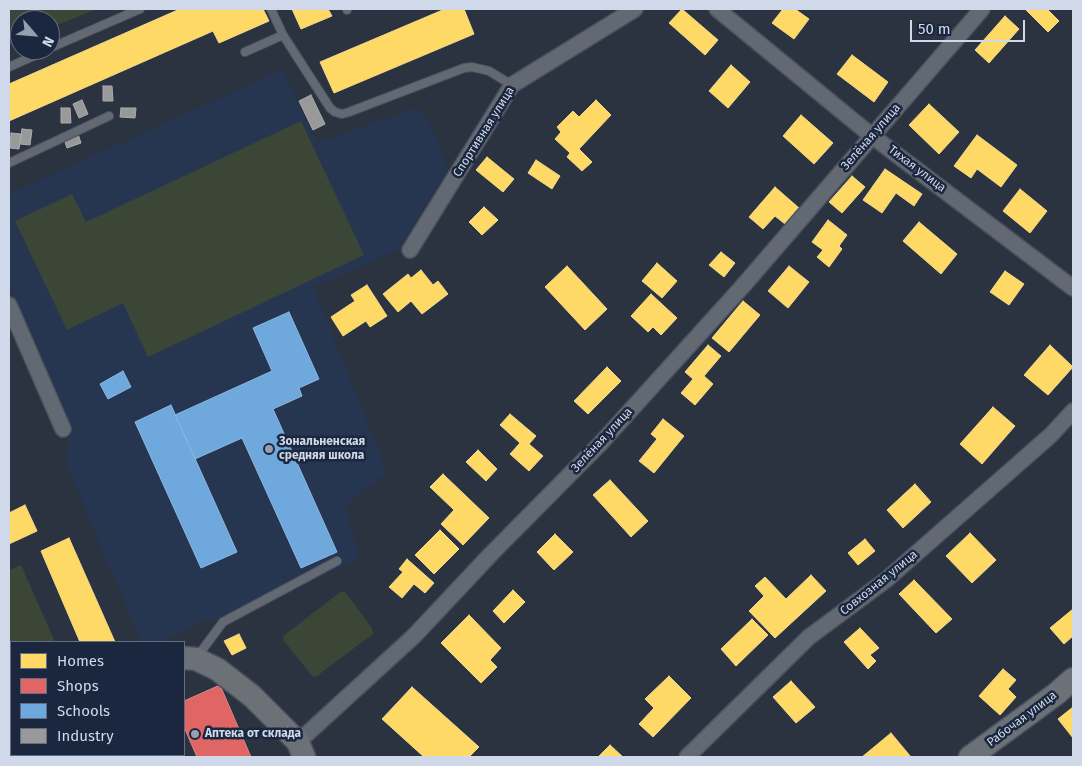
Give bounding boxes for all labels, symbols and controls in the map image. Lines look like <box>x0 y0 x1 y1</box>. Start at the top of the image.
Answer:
north arrow <box>10 10 60 60</box>
scale bar <box>912 10 1027 42</box>
text: 50 m <box>918 20 951 38</box>
text: N <box>38 34 58 50</box>
street label: Спортивная улица <box>450 84 518 180</box>
street label: Зелёная улица <box>838 101 904 173</box>
street label: Тихая улица <box>885 143 949 195</box>
street label: Зелёная улица <box>568 405 636 475</box>
place label: Зональненская средняя школа <box>279 435 365 463</box>
marker: Зональненская средняя школа <box>263 443 275 455</box>
street label: Совхозная улица <box>837 547 921 619</box>
legend <box>10 641 185 756</box>
text: Homes <box>57 652 104 670</box>
text: Shops <box>57 677 99 695</box>
street label: Рабочая улица <box>984 688 1060 750</box>
text: Schools <box>57 702 110 720</box>
text: Industry <box>57 727 114 745</box>
place label: Аптека от склада <box>205 727 301 741</box>
marker: Аптека от склада <box>189 728 201 740</box>

